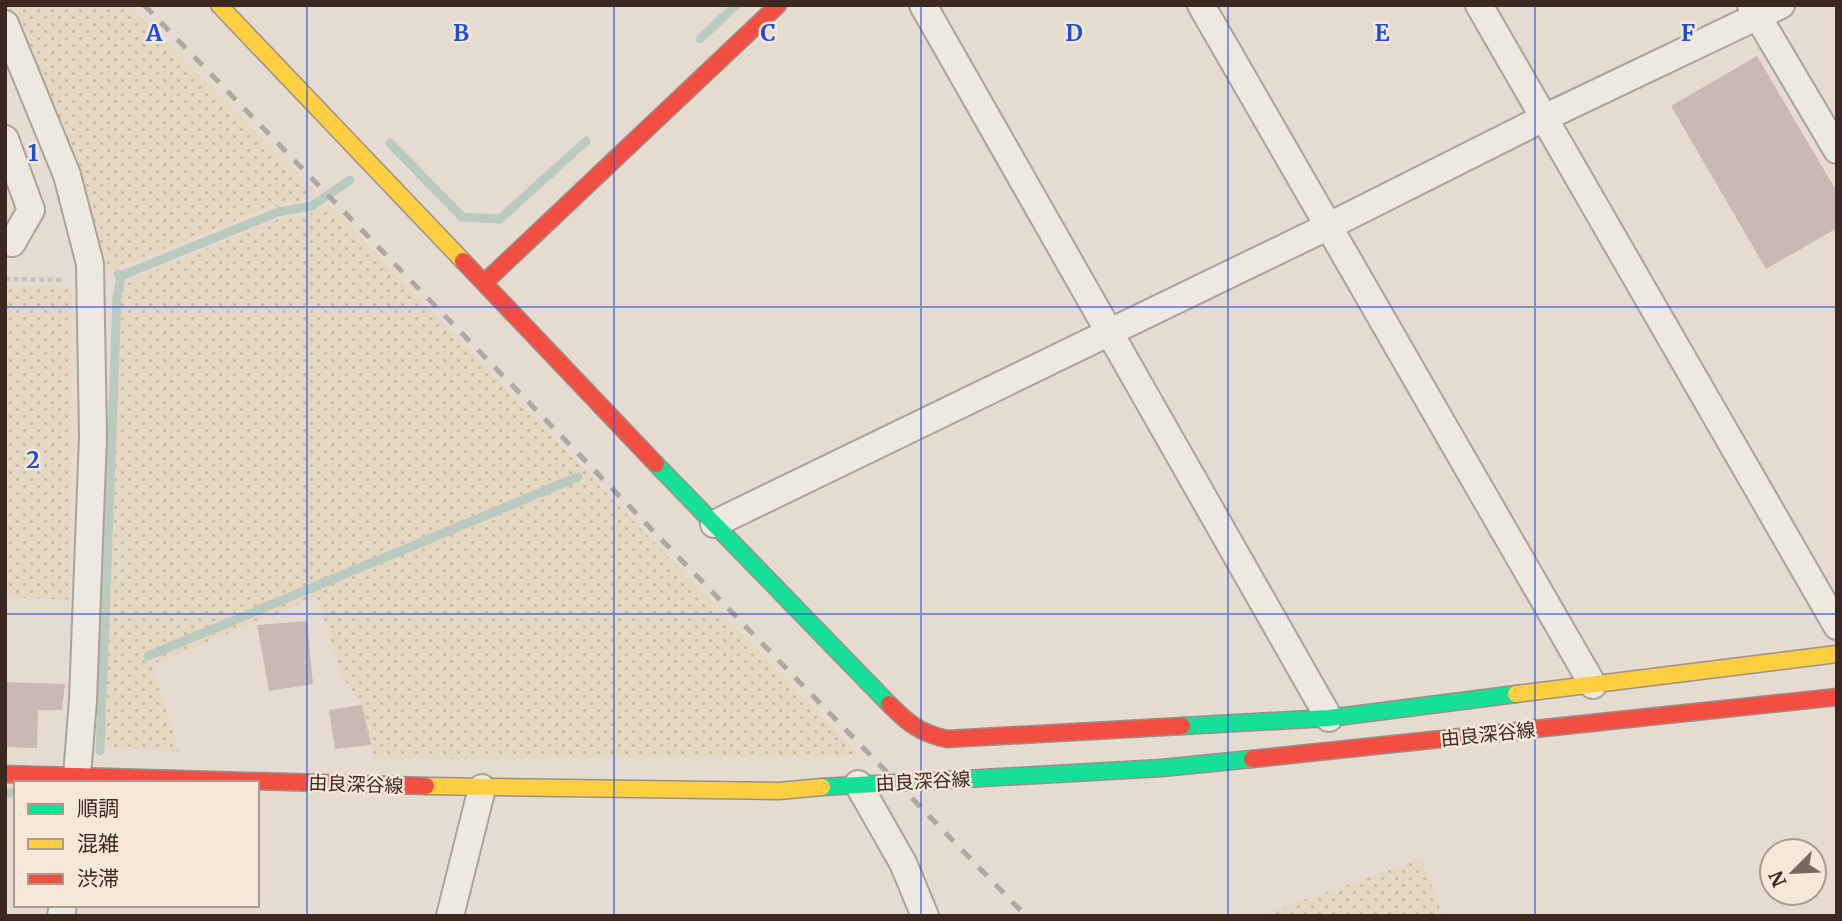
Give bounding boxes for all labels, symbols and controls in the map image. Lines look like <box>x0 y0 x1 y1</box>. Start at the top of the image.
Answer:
text: A <box>145 18 163 47</box>
text: B <box>453 18 469 47</box>
text: C <box>760 18 776 47</box>
text: D <box>1065 18 1083 47</box>
text: E <box>1374 18 1390 47</box>
text: F <box>1681 18 1695 47</box>
text: 1 <box>28 138 39 167</box>
text: 2 <box>26 445 40 474</box>
street label: 由良深谷線 <box>1439 717 1537 751</box>
street label: 由良深谷線 <box>875 767 971 795</box>
street label: 由良深谷線 <box>308 770 404 798</box>
legend <box>14 781 259 907</box>
text: 順調 <box>77 795 119 822</box>
text: 混雑 <box>77 830 119 857</box>
north arrow <box>1758 837 1828 907</box>
text: 渋滞 <box>77 865 119 892</box>
text: N <box>1763 867 1791 891</box>

